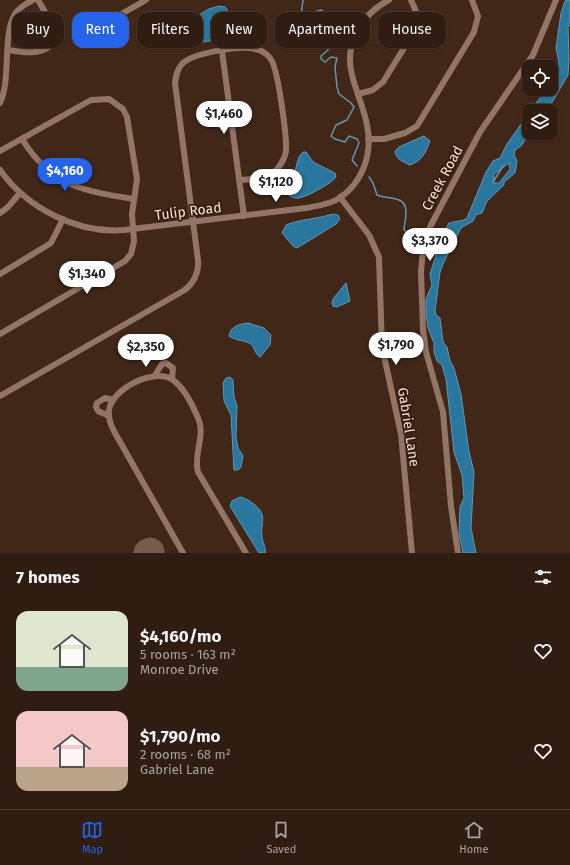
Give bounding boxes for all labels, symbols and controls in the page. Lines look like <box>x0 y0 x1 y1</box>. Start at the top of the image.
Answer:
chip: Buy <box>12 12 64 48</box>
chip: Rent <box>72 12 129 48</box>
chip: Filters <box>137 12 203 48</box>
chip: New <box>211 12 267 48</box>
chip: Apartment <box>275 12 370 48</box>
chip: House <box>378 12 446 48</box>
map controls <box>522 60 558 140</box>
button: locate <box>522 60 558 96</box>
pin: $1,460 <box>191 101 257 135</box>
button: layers <box>522 104 558 140</box>
text: $1,460 <box>205 106 243 121</box>
street label: Creek Road <box>418 143 467 214</box>
pin: $4,160 <box>32 158 98 192</box>
text: $4,160 <box>46 163 84 178</box>
pin: $1,120 <box>243 169 309 203</box>
text: $1,120 <box>259 174 293 189</box>
street label: Tulip Road <box>154 199 222 224</box>
pin: $3,370 <box>397 228 463 262</box>
text: $3,370 <box>411 233 449 248</box>
pin: $1,340 <box>54 261 120 295</box>
text: $1,340 <box>68 266 106 281</box>
pin: $1,790 <box>363 332 429 366</box>
pin: $2,350 <box>113 334 179 368</box>
text: $1,790 <box>378 337 414 352</box>
text: $2,350 <box>127 339 165 354</box>
street label: Gabriel Lane <box>394 386 423 468</box>
icon: filters <box>532 566 554 588</box>
text: 7 homes <box>16 567 80 588</box>
text: $4,160/mo <box>140 626 221 647</box>
icon: home <box>48 627 96 675</box>
icon: heart <box>532 640 554 662</box>
text: 5 rooms · 163 m² <box>140 647 236 662</box>
text: Monroe Drive <box>140 662 219 677</box>
text: $1,790/mo <box>140 726 221 747</box>
icon: home <box>48 727 96 775</box>
icon: heart <box>532 740 554 762</box>
text: 2 rooms · 68 m² <box>140 747 231 762</box>
text: Gabriel Lane <box>140 762 214 777</box>
tab: Map <box>81 819 103 856</box>
tab: Saved <box>266 819 296 856</box>
tab: Home <box>459 819 489 856</box>

